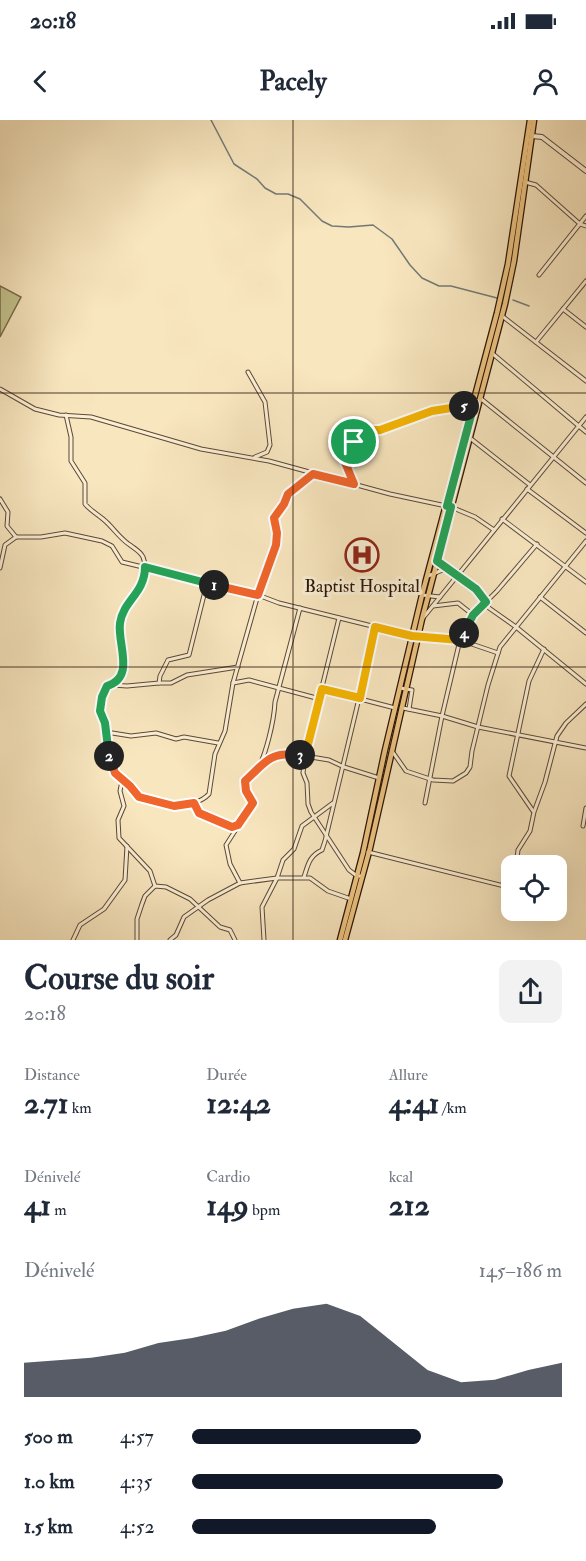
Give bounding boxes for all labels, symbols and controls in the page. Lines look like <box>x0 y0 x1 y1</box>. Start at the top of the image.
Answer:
text: 20:18 <box>30 7 76 35</box>
icon: back <box>24 65 57 98</box>
text: Pacely <box>259 65 327 98</box>
icon: person <box>529 65 562 98</box>
pin: 5 <box>449 391 479 421</box>
text: 5 <box>460 396 468 416</box>
pin <box>328 416 379 467</box>
icon: arrive <box>337 425 370 458</box>
hospital icon: Baptist Hospital <box>344 537 380 573</box>
pin: 1 <box>199 570 229 600</box>
text: 1 <box>211 575 217 595</box>
place label: Baptist Hospital <box>304 575 420 598</box>
pin: 4 <box>449 618 479 648</box>
text: 4 <box>460 623 468 643</box>
pin: 3 <box>285 740 315 770</box>
pin: 2 <box>94 741 124 771</box>
text: 3 <box>297 745 303 765</box>
text: 2 <box>105 746 113 766</box>
map controls <box>501 855 567 921</box>
button: locate <box>501 855 567 921</box>
text: Course du soir <box>24 958 214 999</box>
button: share <box>499 960 562 1023</box>
text: 20:18 <box>24 1001 66 1026</box>
text: Distance <box>24 1065 80 1085</box>
text: Durée <box>206 1065 247 1085</box>
text: Allure <box>389 1065 428 1085</box>
text: 2.71 <box>24 1085 68 1122</box>
text: 12:42 <box>206 1085 271 1122</box>
text: 4:41 <box>389 1085 439 1122</box>
text: km <box>68 1098 92 1118</box>
text: /km <box>439 1098 467 1118</box>
text: Dénivelé <box>24 1167 80 1187</box>
text: Cardio <box>206 1167 250 1187</box>
text: kcal <box>389 1167 413 1187</box>
text: 41 <box>24 1187 51 1224</box>
text: 149 <box>206 1187 249 1224</box>
text: 212 <box>389 1187 430 1224</box>
text: m <box>51 1200 67 1220</box>
text: bpm <box>249 1200 280 1220</box>
text: Dénivelé <box>24 1258 94 1283</box>
text: 145–186 m <box>479 1258 562 1283</box>
text: 500 m <box>24 1424 73 1449</box>
text: 4:57 <box>120 1424 154 1449</box>
text: 1.0 km <box>24 1469 75 1494</box>
text: 4:35 <box>120 1469 152 1494</box>
text: 1.5 km <box>24 1514 73 1539</box>
text: 4:52 <box>120 1514 155 1539</box>

